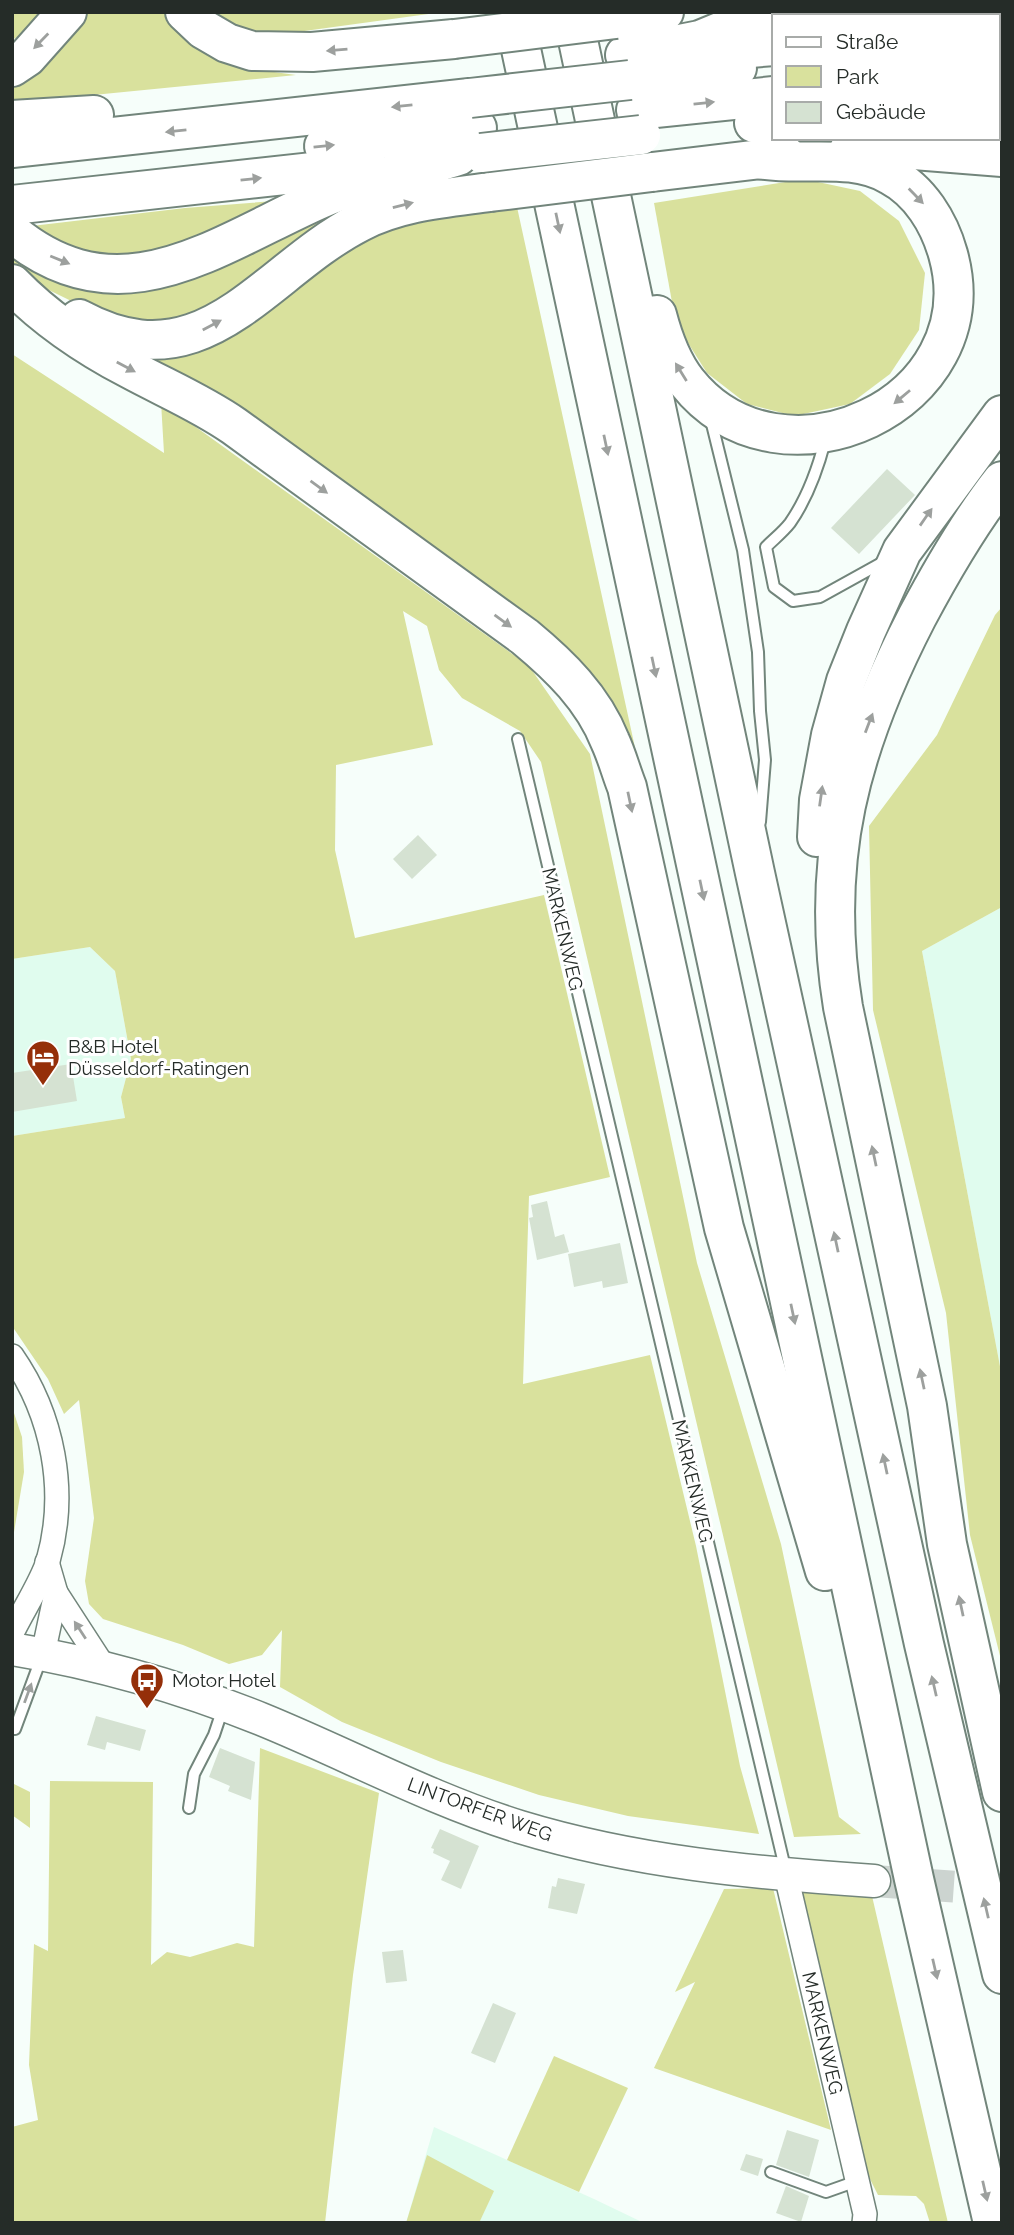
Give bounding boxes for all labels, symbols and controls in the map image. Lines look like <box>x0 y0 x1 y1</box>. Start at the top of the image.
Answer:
legend <box>772 14 1000 140</box>
text: Straße <box>836 29 898 54</box>
one-way arrow <box>34 32 50 49</box>
one-way arrow <box>326 45 348 56</box>
text: Park <box>836 64 879 89</box>
one-way arrow <box>694 98 716 109</box>
text: Gebäude <box>836 99 926 124</box>
one-way arrow <box>391 101 413 112</box>
one-way arrow <box>165 125 187 136</box>
one-way arrow <box>313 140 335 151</box>
one-way arrow <box>240 173 262 184</box>
one-way arrow <box>907 187 924 204</box>
one-way arrow <box>393 200 415 211</box>
one-way arrow <box>553 212 564 234</box>
one-way arrow <box>50 255 71 266</box>
one-way arrow <box>202 319 222 331</box>
one-way arrow <box>116 361 136 373</box>
one-way arrow <box>675 362 688 382</box>
one-way arrow <box>894 389 911 404</box>
one-way arrow <box>601 434 612 456</box>
one-way arrow <box>310 480 328 494</box>
one-way arrow <box>919 508 933 526</box>
one-way arrow <box>494 614 512 628</box>
one-way arrow <box>648 656 659 678</box>
one-way arrow <box>864 712 875 733</box>
one-way arrow <box>815 785 826 807</box>
one-way arrow <box>625 791 636 813</box>
street label: MARKENWEG <box>538 866 588 992</box>
one-way arrow <box>696 879 707 901</box>
place label: B&B Hotel Düsseldorf-Ratingen <box>68 1035 249 1079</box>
hotel icon: B&B Hotel Düsseldorf-Ratingen <box>24 1038 62 1087</box>
one-way arrow <box>869 1145 880 1167</box>
one-way arrow <box>830 1231 841 1253</box>
one-way arrow <box>788 1303 799 1325</box>
one-way arrow <box>916 1368 927 1390</box>
street label: MARKENWEG <box>668 1418 718 1544</box>
one-way arrow <box>879 1453 890 1475</box>
one-way arrow <box>955 1595 966 1617</box>
one-way arrow <box>73 1620 86 1640</box>
bus stop icon: Motor Hotel <box>128 1661 166 1710</box>
place label: Motor Hotel <box>172 1669 277 1691</box>
one-way arrow <box>928 1675 939 1697</box>
one-way arrow <box>23 1682 34 1703</box>
street label: LINTORFER WEG <box>405 1773 555 1845</box>
one-way arrow <box>980 1897 991 1919</box>
one-way arrow <box>930 1959 941 1981</box>
street label: MARKENWEG <box>798 1970 848 2096</box>
one-way arrow <box>980 2180 991 2202</box>

